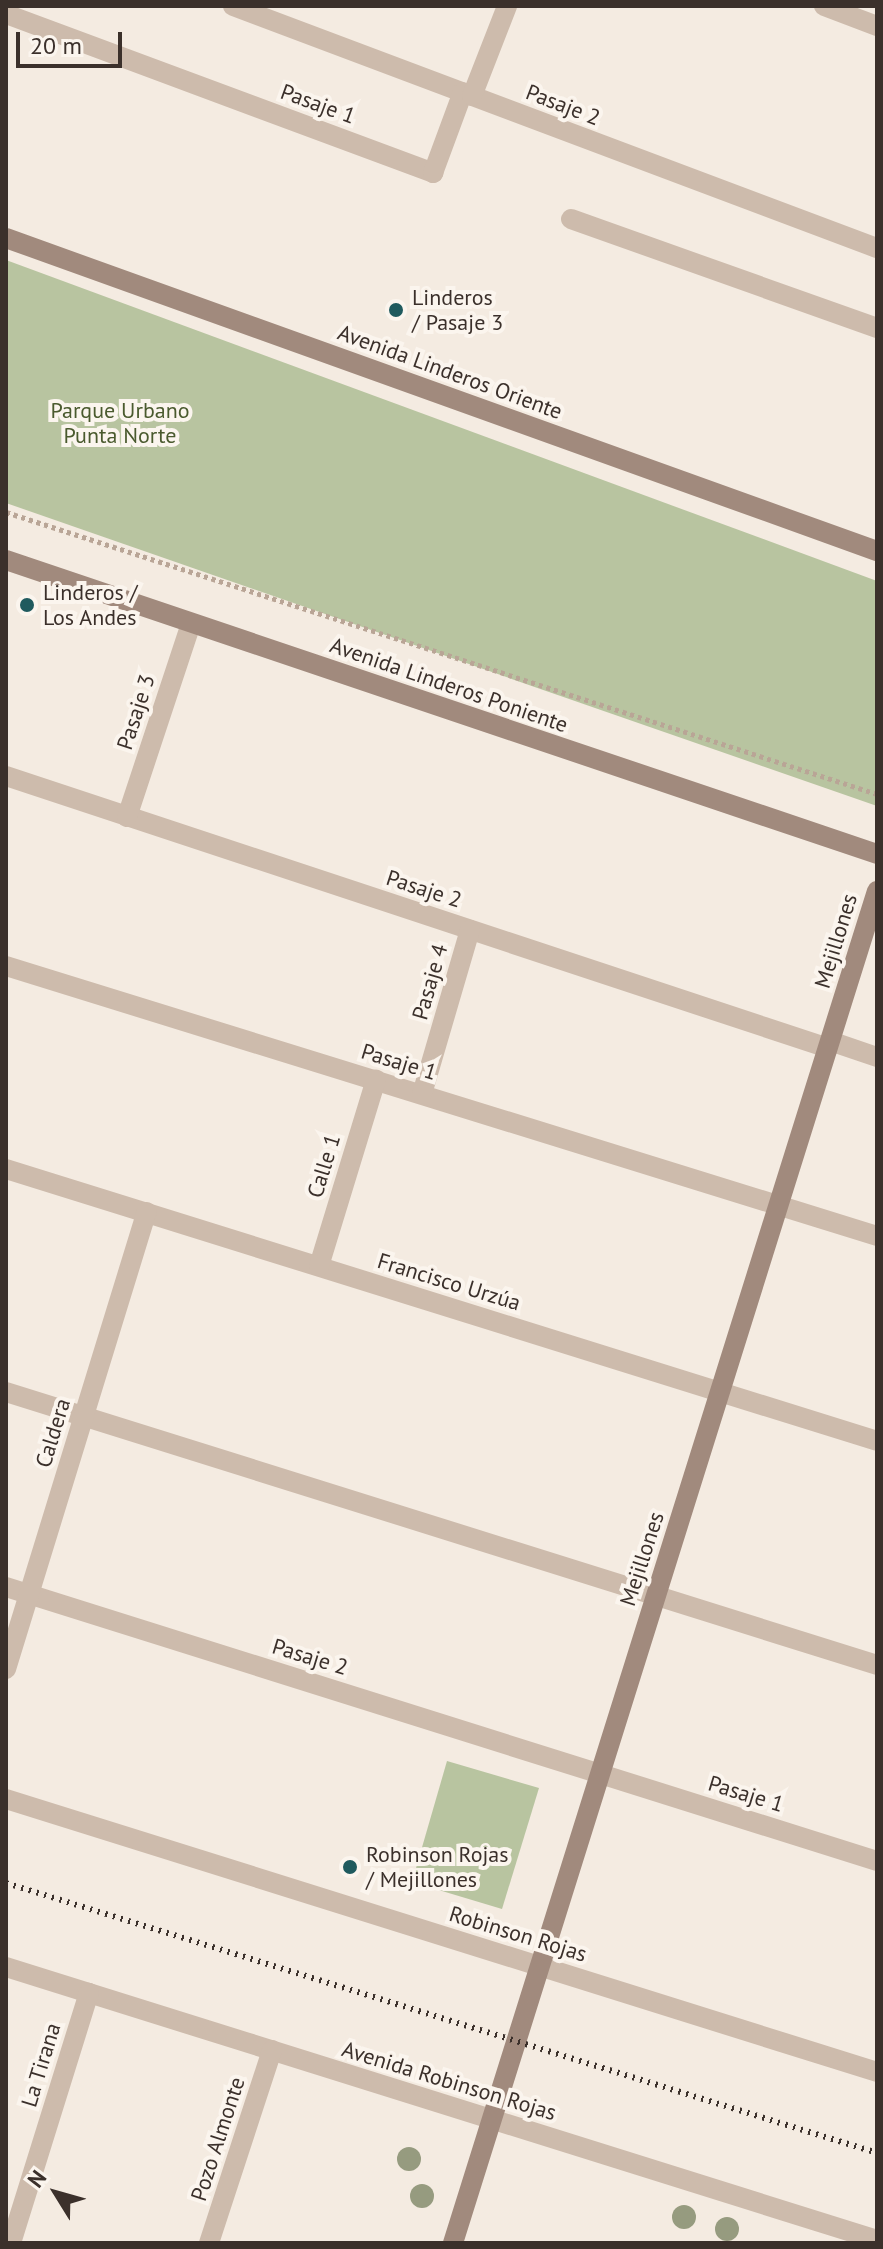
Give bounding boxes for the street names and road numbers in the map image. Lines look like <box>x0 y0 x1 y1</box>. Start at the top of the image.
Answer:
street label: Pasaje 1 <box>277 78 359 130</box>
street label: Pasaje 2 <box>522 79 604 131</box>
street label: Avenida Linderos Oriente <box>334 319 566 425</box>
street label: Avenida Linderos Poniente <box>327 632 571 738</box>
street label: Pasaje 3 <box>111 671 161 753</box>
street label: Pasaje 2 <box>383 864 465 914</box>
street label: Mejillones <box>809 891 863 991</box>
street label: Pasaje 4 <box>407 941 453 1023</box>
street label: Pasaje 1 <box>358 1038 440 1086</box>
street label: Calle 1 <box>302 1131 346 1201</box>
street label: Francisco Urzúa <box>374 1248 524 1316</box>
street label: Caldera <box>30 1395 76 1471</box>
street label: Mejillones <box>614 1509 670 1609</box>
street label: Pasaje 2 <box>269 1633 351 1681</box>
street label: Pasaje 1 <box>705 1770 787 1818</box>
street label: Robinson Rojas <box>446 1901 590 1967</box>
street label: La Tirana <box>16 2019 66 2111</box>
street label: Avenida Robinson Rojas <box>339 2036 559 2126</box>
street label: Pozo Almonte <box>185 2073 251 2205</box>

